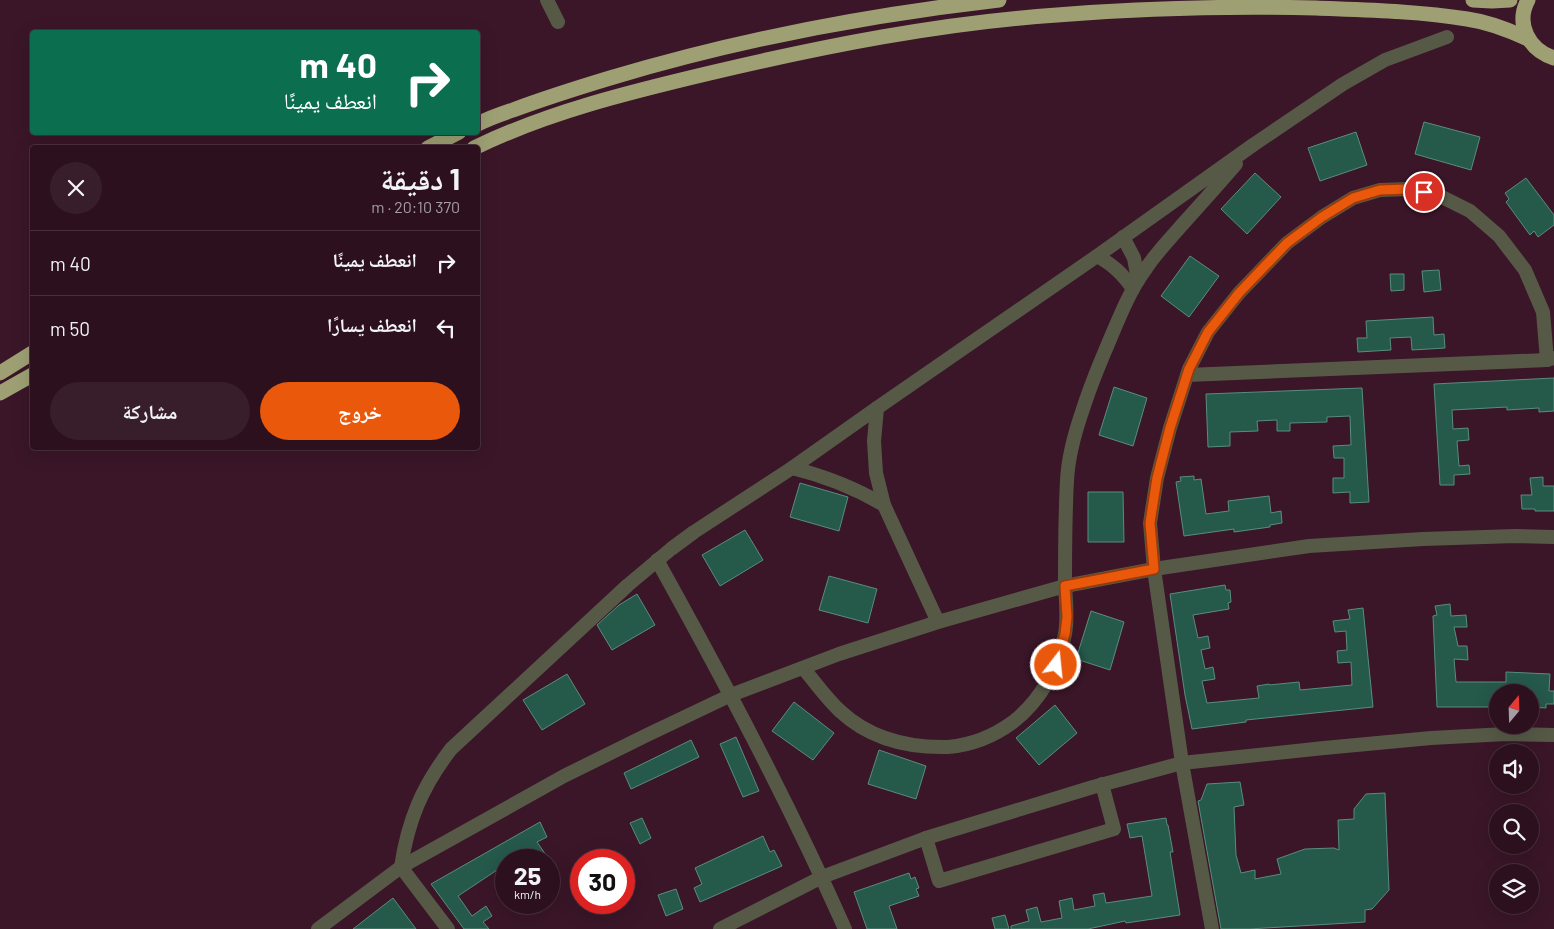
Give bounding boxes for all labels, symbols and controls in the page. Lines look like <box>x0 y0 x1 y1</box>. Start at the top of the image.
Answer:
text: 40 m <box>300 43 377 85</box>
icon: right <box>395 50 460 115</box>
text: انعطف يمينًا <box>284 87 377 113</box>
text: 1 دقيقة <box>380 160 460 196</box>
button: close <box>50 162 102 214</box>
pin <box>1403 171 1445 213</box>
icon: arrive <box>1410 178 1438 206</box>
text: 370 m · 20:10 <box>371 197 460 216</box>
text: انعطف يمينًا <box>333 248 417 271</box>
icon: right <box>432 249 460 277</box>
text: 40 m <box>50 252 91 275</box>
text: انعطف يسارًا <box>327 313 417 336</box>
icon: left <box>432 314 460 342</box>
text: 50 m <box>50 317 90 340</box>
button: مشاركة <box>50 382 250 440</box>
button: خروج <box>260 382 460 440</box>
position arrow <box>1029 638 1081 690</box>
north arrow <box>1489 684 1539 734</box>
map controls <box>1489 684 1539 914</box>
button: sound <box>1489 744 1539 794</box>
button: search <box>1489 804 1539 854</box>
speed limit sign: 30 <box>570 849 635 914</box>
text: 25 <box>514 860 541 890</box>
button: layers <box>1489 864 1539 914</box>
text: km/h <box>514 887 541 901</box>

